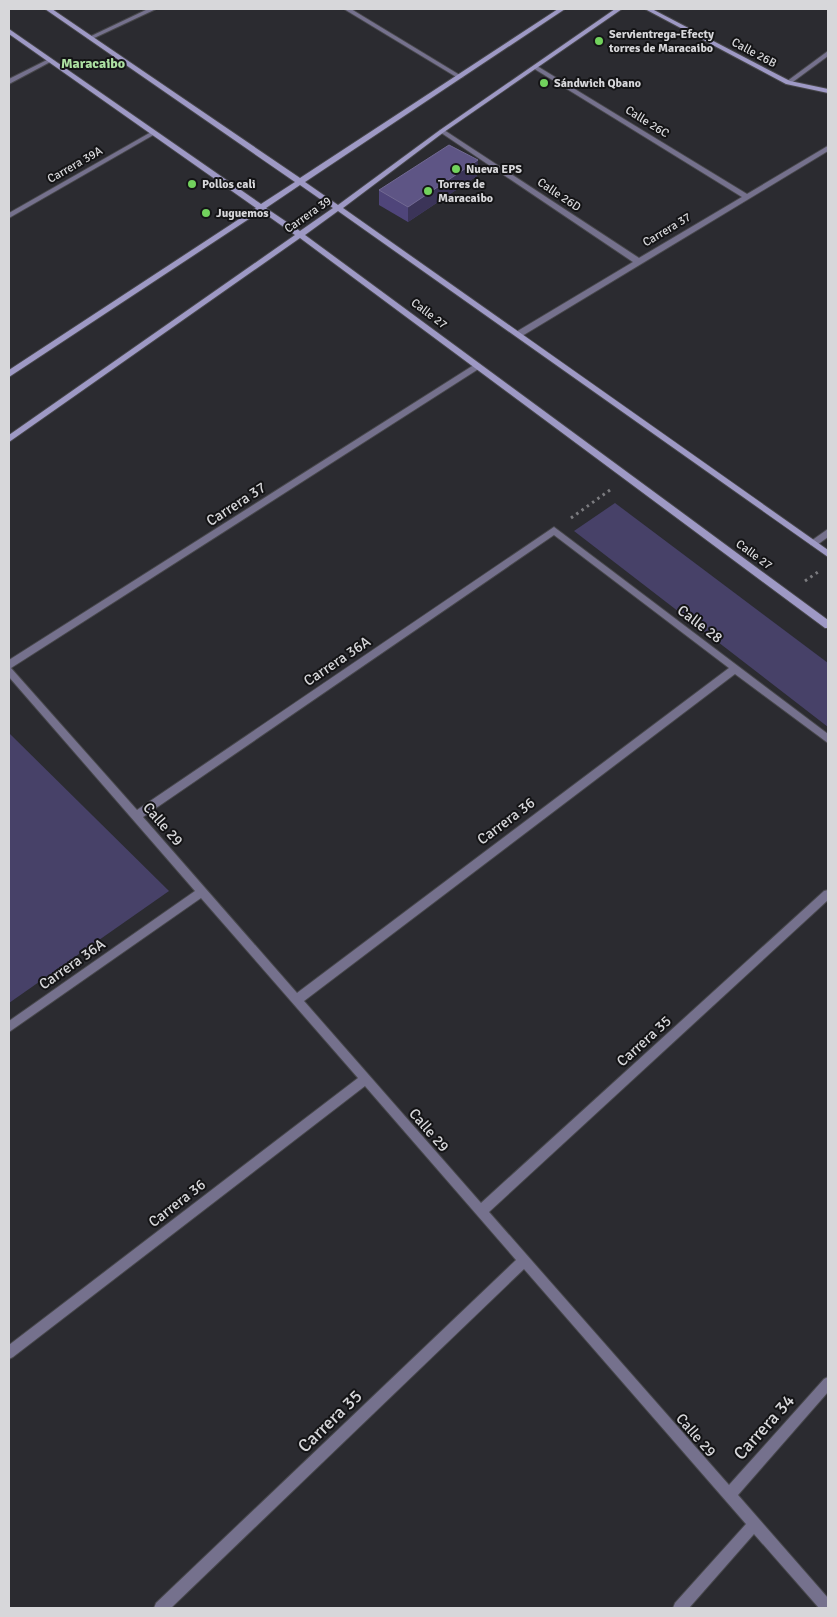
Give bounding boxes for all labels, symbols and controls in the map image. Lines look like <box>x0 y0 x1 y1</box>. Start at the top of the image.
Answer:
place label: Servientrega-Efecty torres de Maracaibo <box>608 27 714 56</box>
marker: Servientrega-Efecty torres de Maracaibo <box>593 35 605 47</box>
street label: Calle 26B <box>729 35 779 71</box>
district label: Maracaibo <box>61 55 125 72</box>
place label: Sándwich Qbano <box>554 76 641 91</box>
marker: Sándwich Qbano <box>538 77 550 89</box>
street label: Calle 26C <box>622 103 672 141</box>
street label: Carrera 39A <box>45 143 106 187</box>
place label: Nueva EPS <box>466 162 522 177</box>
marker: Nueva EPS <box>450 163 462 175</box>
street label: Calle 26D <box>534 175 584 215</box>
place label: Pollos cali <box>202 177 256 192</box>
place label: Torres de Maracaibo <box>438 177 493 206</box>
marker: Pollos cali <box>186 178 198 190</box>
marker: Torres de Maracaibo <box>422 185 434 197</box>
street label: Carrera 39 <box>282 193 334 237</box>
place label: Juguemos <box>216 206 269 221</box>
marker: Juguemos <box>200 207 212 219</box>
street label: Carrera 37 <box>640 210 694 250</box>
street label: Calle 27 <box>408 295 450 333</box>
street label: Carrera 37 <box>203 478 269 530</box>
street label: Calle 27 <box>733 537 775 573</box>
street label: Calle 28 <box>674 601 726 647</box>
street label: Carrera 36A <box>300 632 374 690</box>
street label: Carrera 36 <box>474 794 538 848</box>
street label: Calle 29 <box>139 798 187 850</box>
street label: Carrera 36A <box>35 935 109 993</box>
street label: Carrera 35 <box>613 1012 675 1070</box>
street label: Calle 29 <box>405 1104 453 1156</box>
street label: Carrera 36 <box>145 1175 209 1231</box>
street label: Carrera 35 <box>293 1385 367 1457</box>
street label: Carrera 34 <box>729 1389 799 1464</box>
street label: Calle 29 <box>672 1409 720 1461</box>

